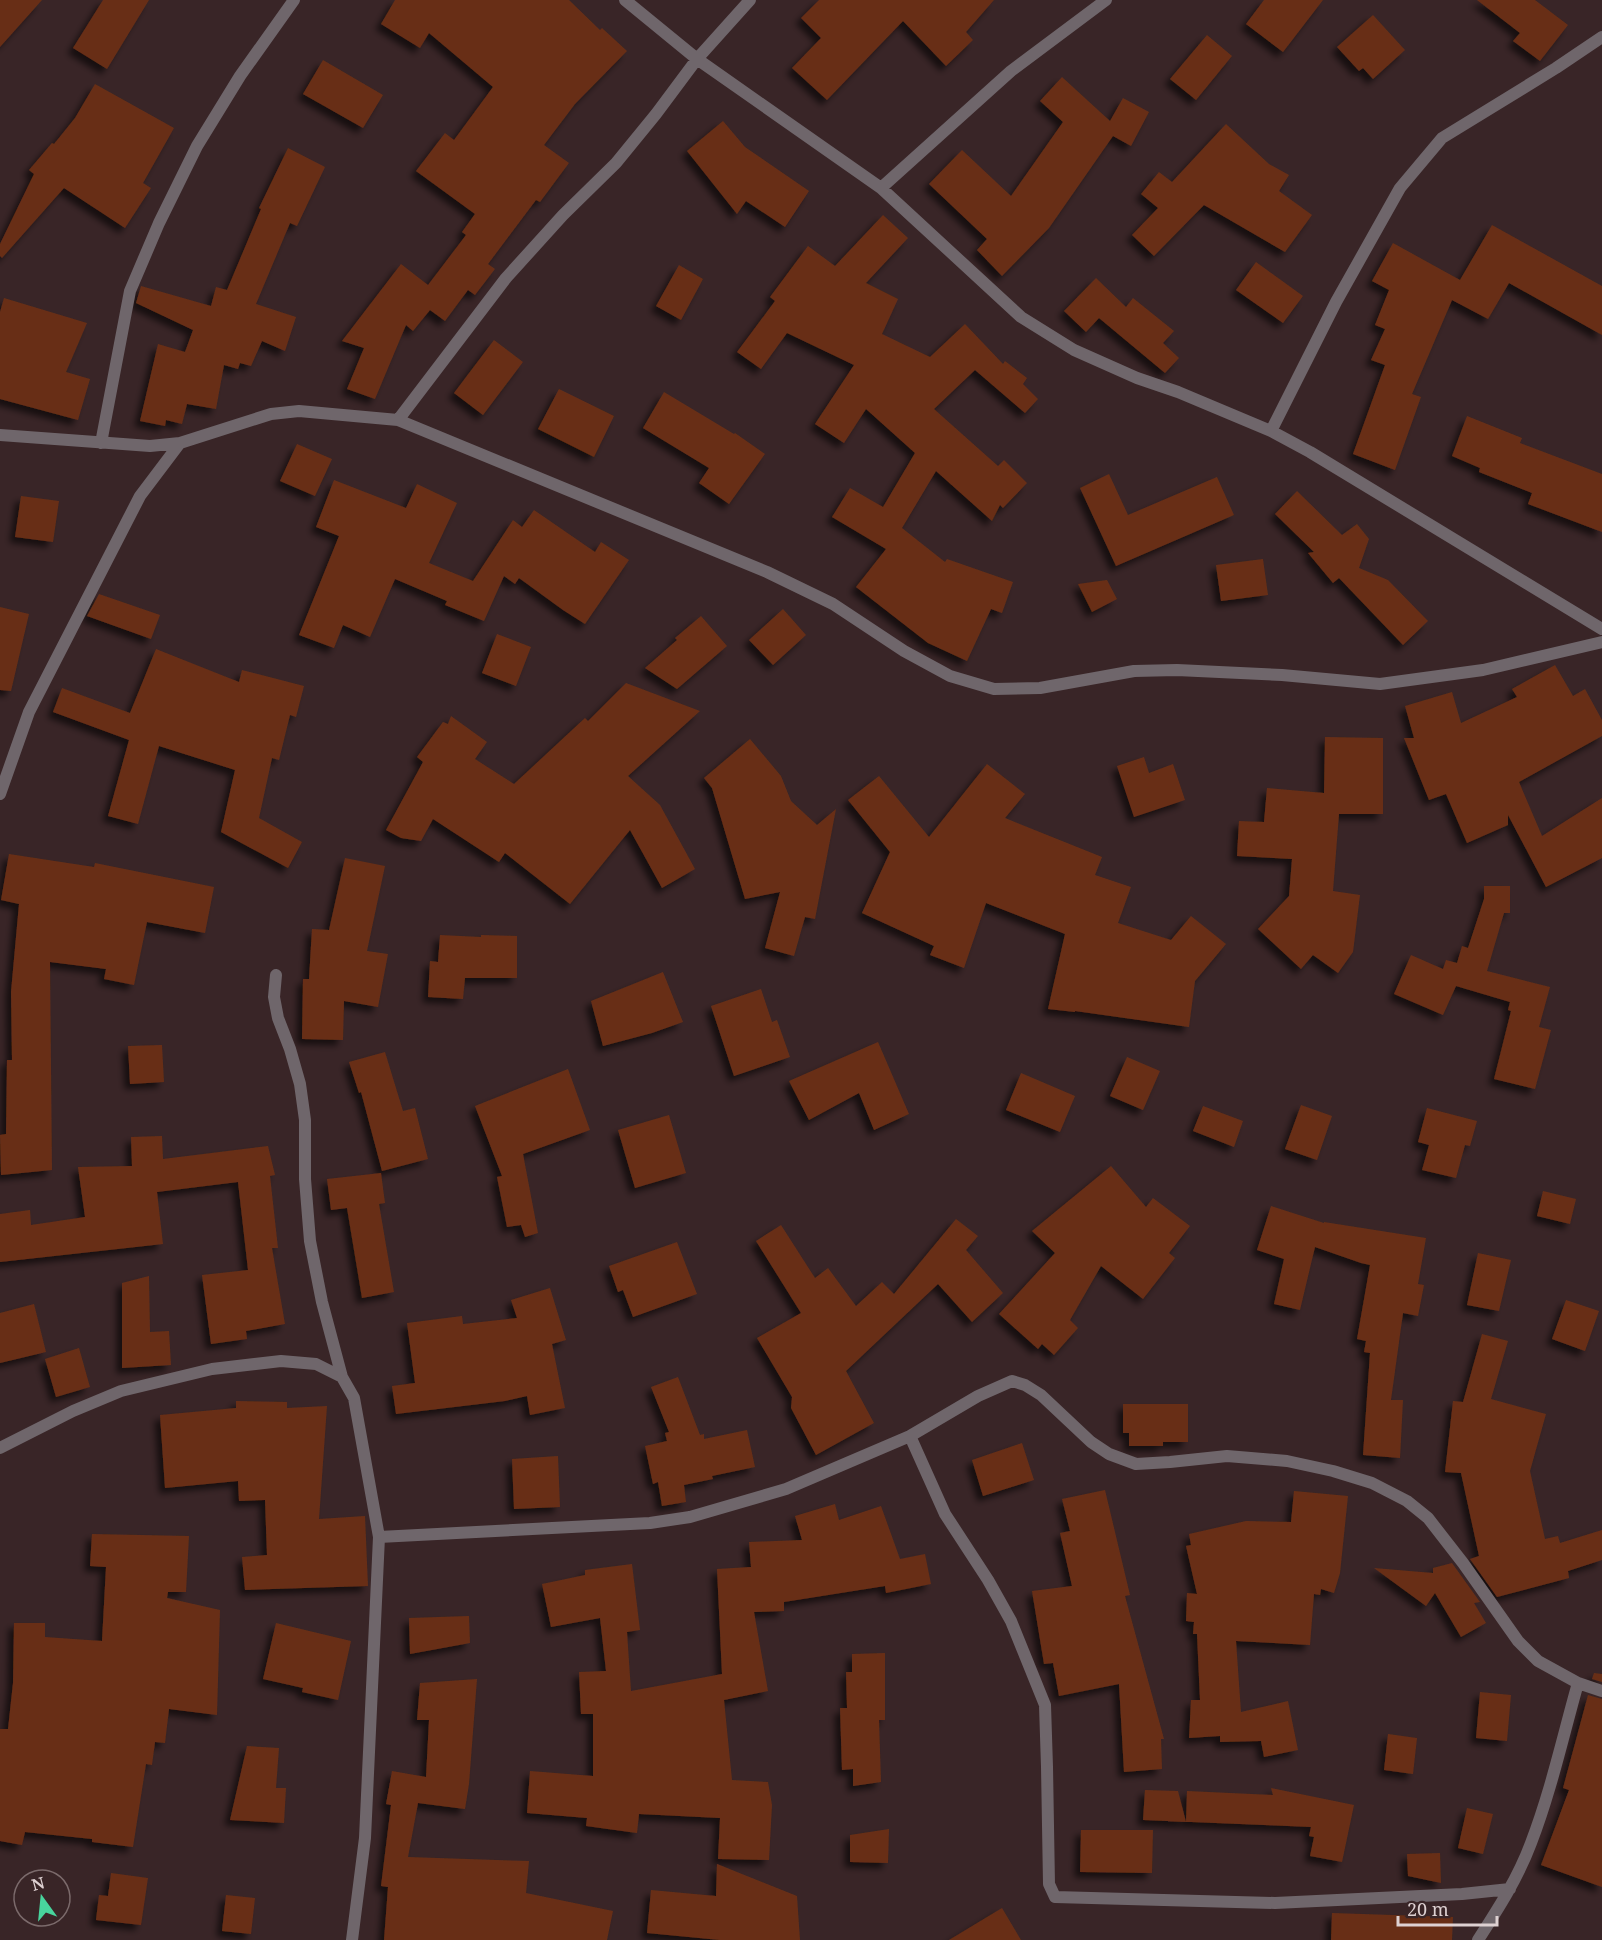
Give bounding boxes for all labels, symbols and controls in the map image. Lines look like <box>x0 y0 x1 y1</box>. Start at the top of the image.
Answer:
north arrow <box>12 1868 72 1928</box>
text: N <box>29 1871 47 1896</box>
scale bar <box>1398 1889 1497 1927</box>
text: 20 m <box>1407 1897 1449 1921</box>

